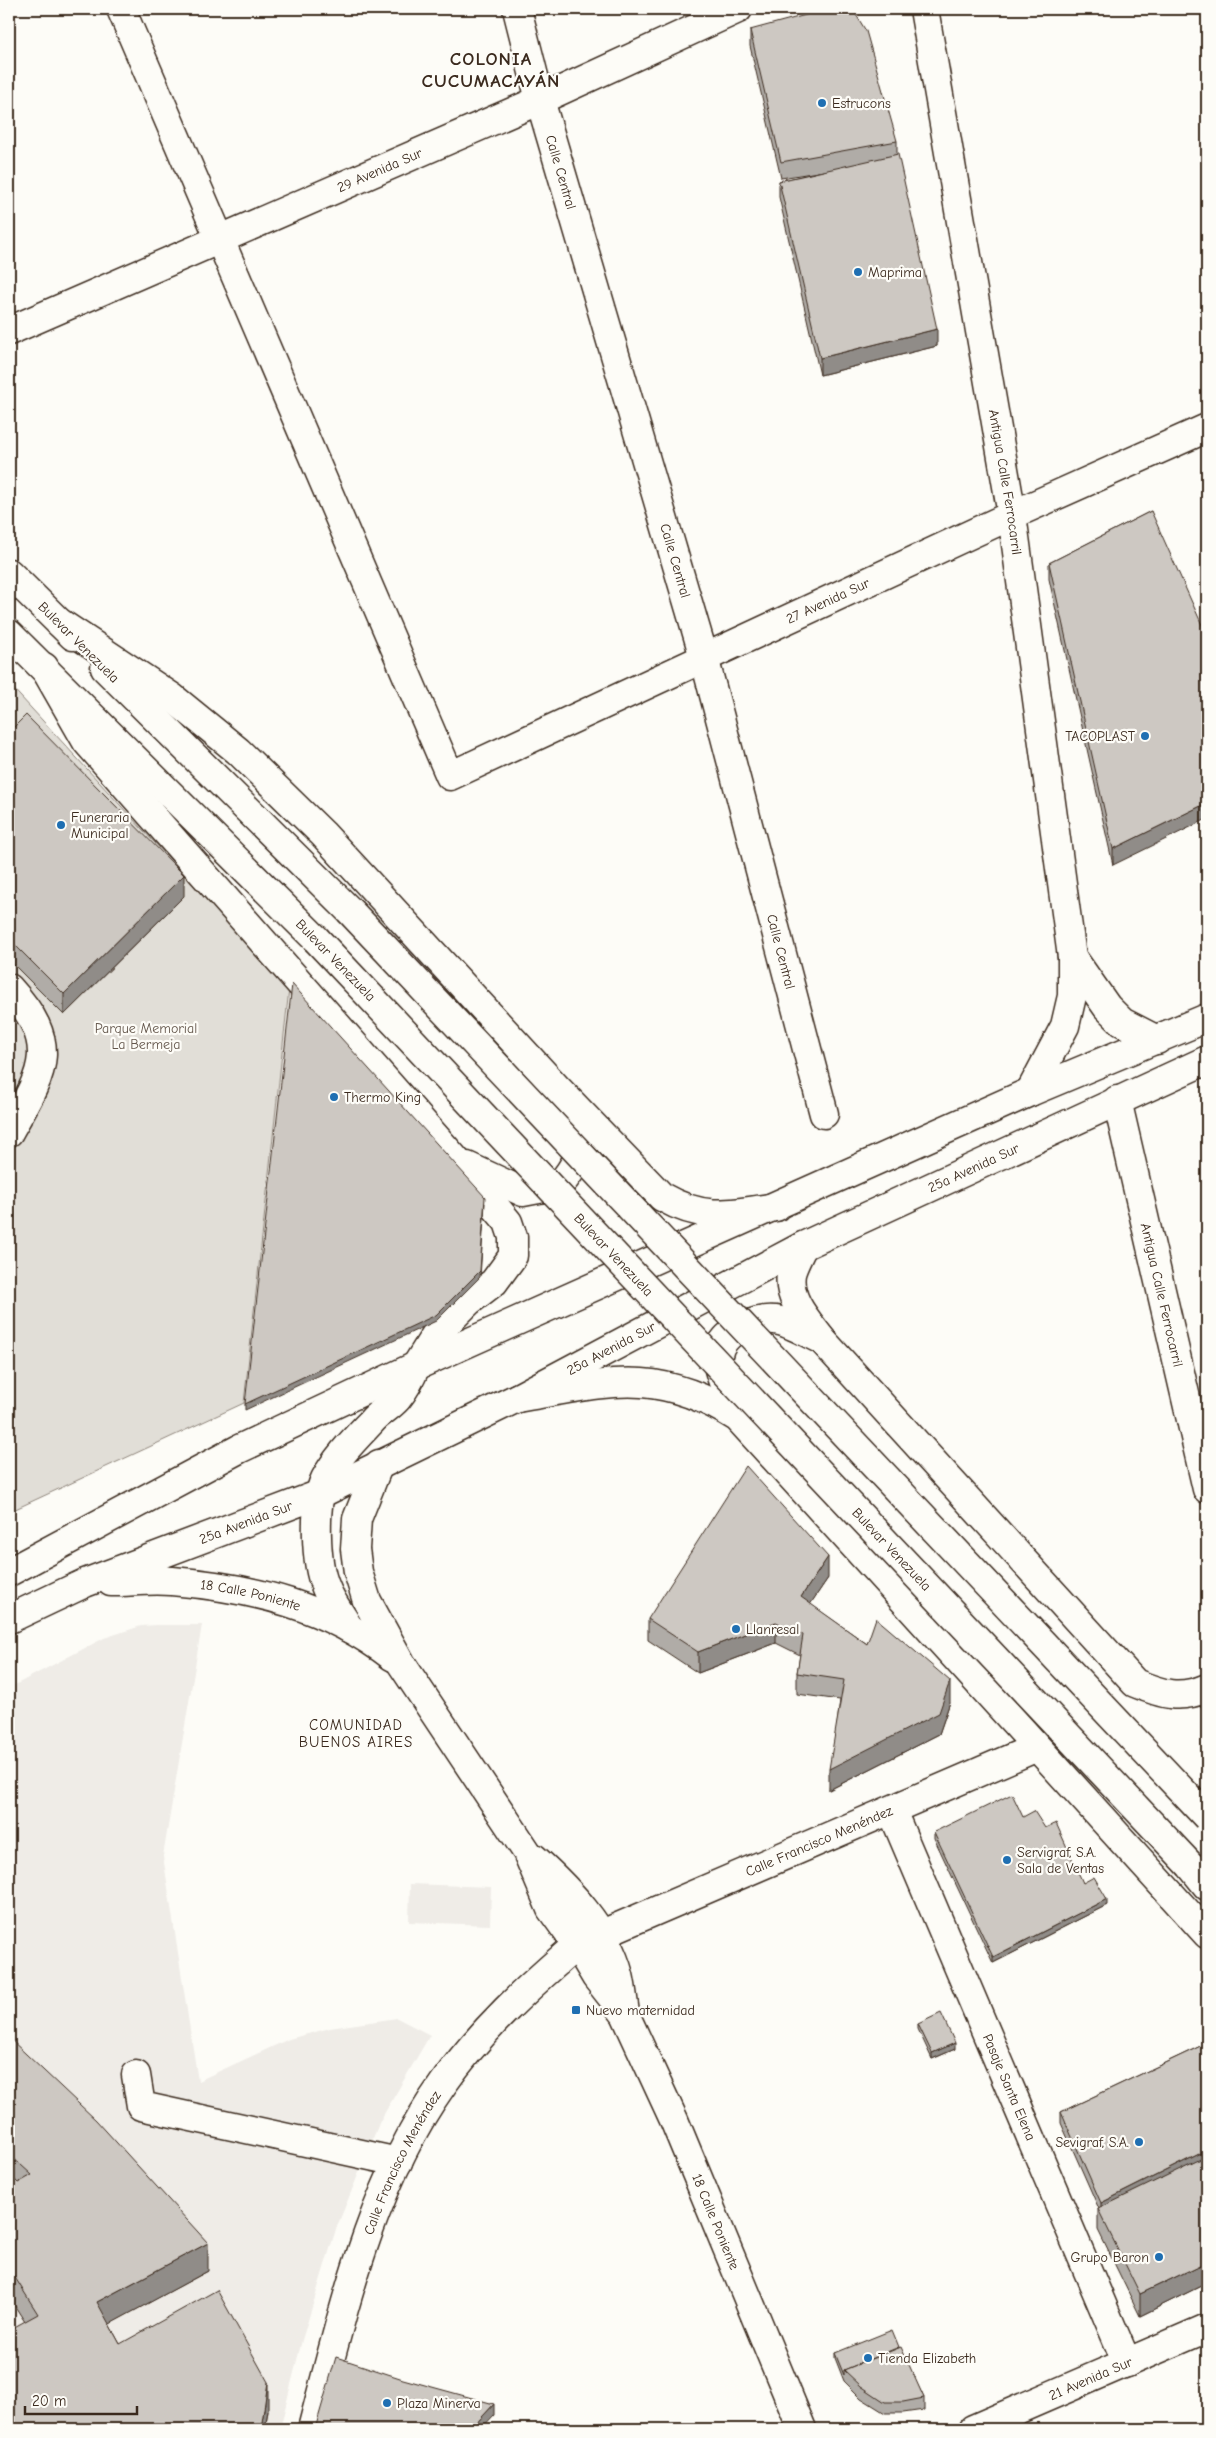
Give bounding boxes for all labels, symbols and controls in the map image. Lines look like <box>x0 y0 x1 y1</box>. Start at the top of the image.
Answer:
district label: COLONIA CUCUMACAYÁN <box>422 48 560 92</box>
place label: Estrucons <box>832 95 891 112</box>
marker: Estrucons <box>816 97 828 109</box>
street label: Calle Central <box>542 133 580 211</box>
street label: 29 Avenida Sur <box>335 144 425 196</box>
place label: Maprima <box>868 264 922 281</box>
marker: Maprima <box>852 266 864 278</box>
street label: Antigua Calle Ferrocarril <box>985 408 1025 556</box>
street label: Calle Central <box>656 522 694 600</box>
street label: 27 Avenida Sur <box>783 574 873 628</box>
street label: Bulevar Venezuela <box>34 598 123 687</box>
place label: TACOPLAST <box>1065 728 1136 745</box>
marker: TACOPLAST <box>1139 730 1151 742</box>
place label: Funeraria Municipal <box>71 809 129 842</box>
marker: Funeraria Municipal <box>55 819 67 831</box>
street label: Calle Central <box>763 912 799 991</box>
street label: Bulevar Venezuela <box>292 916 379 1005</box>
park label: Parque Memorial La Bermeja <box>95 1020 197 1053</box>
place label: Thermo King <box>344 1089 421 1106</box>
marker: Thermo King <box>328 1091 340 1103</box>
street label: 25a Avenida Sur <box>925 1140 1022 1196</box>
street label: Bulevar Venezuela <box>570 1210 657 1300</box>
street label: Antigua Calle Ferrocarril <box>1137 1221 1186 1369</box>
street label: 25a Avenida Sur <box>564 1318 659 1379</box>
street label: 25a Avenida Sur <box>197 1497 295 1548</box>
street label: Bulevar Venezuela <box>848 1504 935 1595</box>
street label: 18 Calle Poniente <box>200 1576 303 1615</box>
place label: Llanresal <box>746 1621 799 1638</box>
marker: Llanresal <box>730 1623 742 1635</box>
district label: COMUNIDAD BUENOS AIRES <box>299 1716 413 1751</box>
street label: Calle Francisco Menéndez <box>743 1802 895 1880</box>
place label: Servigraf, S.A. Sala de Ventas <box>1017 1844 1104 1877</box>
marker: Servigraf, S.A. Sala de Ventas <box>1001 1854 1013 1866</box>
place label: Nuevo maternidad <box>586 2002 695 2019</box>
marker: Nuevo maternidad <box>570 2004 582 2016</box>
street label: Pasaje Santa Elena <box>979 2031 1039 2143</box>
street label: Calle Francisco Menéndez <box>360 2088 445 2237</box>
place label: Sevigraf, S.A. <box>1055 2134 1129 2151</box>
marker: Sevigraf, S.A. <box>1133 2136 1145 2148</box>
street label: 18 Calle Poniente <box>688 2171 743 2272</box>
place label: Grupo Baron <box>1070 2249 1149 2266</box>
marker: Grupo Baron <box>1153 2251 1165 2263</box>
place label: Tienda Elizabeth <box>878 2350 976 2367</box>
marker: Tienda Elizabeth <box>862 2352 874 2364</box>
street label: 21 Avenida Sur <box>1046 2353 1135 2404</box>
scale bar <box>25 2383 138 2415</box>
text: 20 m <box>32 2392 66 2410</box>
place label: Plaza Minerva <box>397 2395 481 2412</box>
marker: Plaza Minerva <box>381 2397 393 2409</box>

